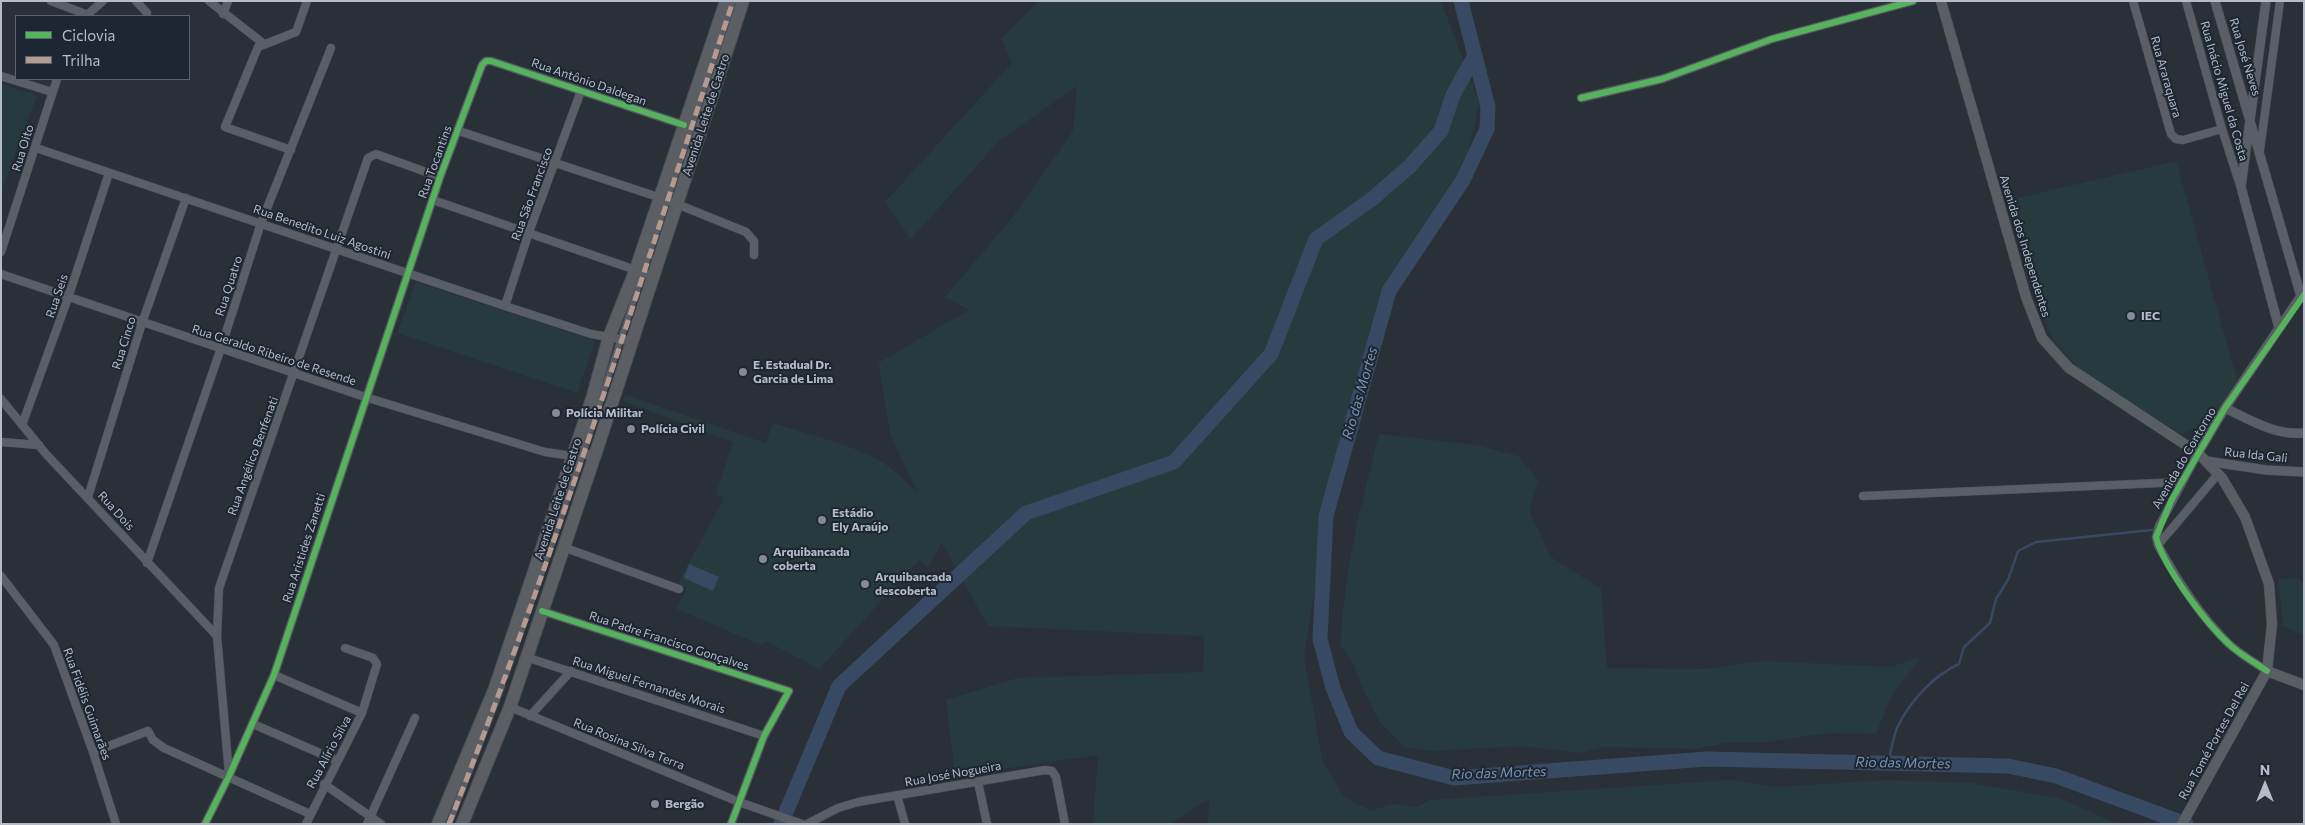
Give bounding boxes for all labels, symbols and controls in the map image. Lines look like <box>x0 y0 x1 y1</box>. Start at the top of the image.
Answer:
legend <box>15 15 190 80</box>
street label: Rua José Neves <box>2226 16 2264 98</box>
street label: Rua Inácio Miguel da Costa <box>2197 19 2251 163</box>
text: Ciclovia <box>62 26 115 44</box>
street label: Rua Araraquara <box>2147 34 2185 120</box>
text: Trilha <box>62 51 100 69</box>
street label: Avenida Leite de Castro <box>679 52 733 178</box>
street label: Rua Antônio Daldegan <box>530 56 648 108</box>
street label: Rua Oito <box>9 123 37 173</box>
street label: Rua Tocantins <box>415 124 455 200</box>
street label: Rua São Francisco <box>508 145 556 243</box>
street label: Avenida dos Independentes <box>1997 173 2053 319</box>
street label: Rua Benedito Luiz Agostini <box>251 202 393 262</box>
street label: Rua Quatro <box>212 254 246 318</box>
street label: Rua Seis <box>43 272 71 320</box>
place label: IEC <box>2141 309 2160 323</box>
marker: IEC <box>2125 310 2137 322</box>
street label: Rua Cinco <box>109 315 139 371</box>
street label: Rua Geraldo Ribeiro de Resende <box>190 322 358 388</box>
water label: Rio das Mortes <box>1339 345 1381 441</box>
place label: E. Estadual Dr. Garcia de Lima <box>753 358 833 386</box>
marker: E. Estadual Dr. Garcia de Lima <box>737 366 749 378</box>
street label: Rua Angélico Benfenati <box>225 395 281 517</box>
street label: Avenida do Contorno <box>2149 405 2219 511</box>
place label: Polícia Militar <box>566 406 643 420</box>
marker: Polícia Militar <box>550 407 562 419</box>
place label: Polícia Civil <box>641 422 705 436</box>
marker: Polícia Civil <box>625 423 637 435</box>
street label: Avenida Leite de Castro <box>531 436 585 562</box>
street label: Rua Ida Gali <box>2224 445 2288 465</box>
street label: Rua Dois <box>95 488 137 534</box>
street label: Rua Aristides Zanetti <box>280 491 328 605</box>
place label: Estádio Ely Araújo <box>832 506 888 534</box>
marker: Estádio Ely Araújo <box>816 514 828 526</box>
place label: Arquibancada coberta <box>773 545 850 573</box>
marker: Arquibancada coberta <box>757 553 769 565</box>
place label: Arquibancada descoberta <box>875 570 952 598</box>
marker: Arquibancada descoberta <box>859 578 871 590</box>
street label: Rua Padre Francisco Gonçalves <box>587 608 751 674</box>
street label: Rua Fidélis Guimarães <box>60 646 114 762</box>
street label: Rua Miguel Fernandes Morais <box>571 653 727 717</box>
street label: Rua Tomé Portes Del Rei <box>2176 680 2252 802</box>
street label: Rua Alírio Silva <box>304 713 354 791</box>
street label: Rua Rosina Silva Terra <box>571 715 687 773</box>
water label: Rio das Mortes <box>1855 754 1951 772</box>
street label: Rua José Nogueira <box>904 758 1002 790</box>
north arrow <box>2240 760 2290 810</box>
text: N <box>2260 761 2270 778</box>
water label: Rio das Mortes <box>1451 763 1547 783</box>
place label: Bergão <box>665 797 704 811</box>
marker: Bergão <box>649 798 661 810</box>

